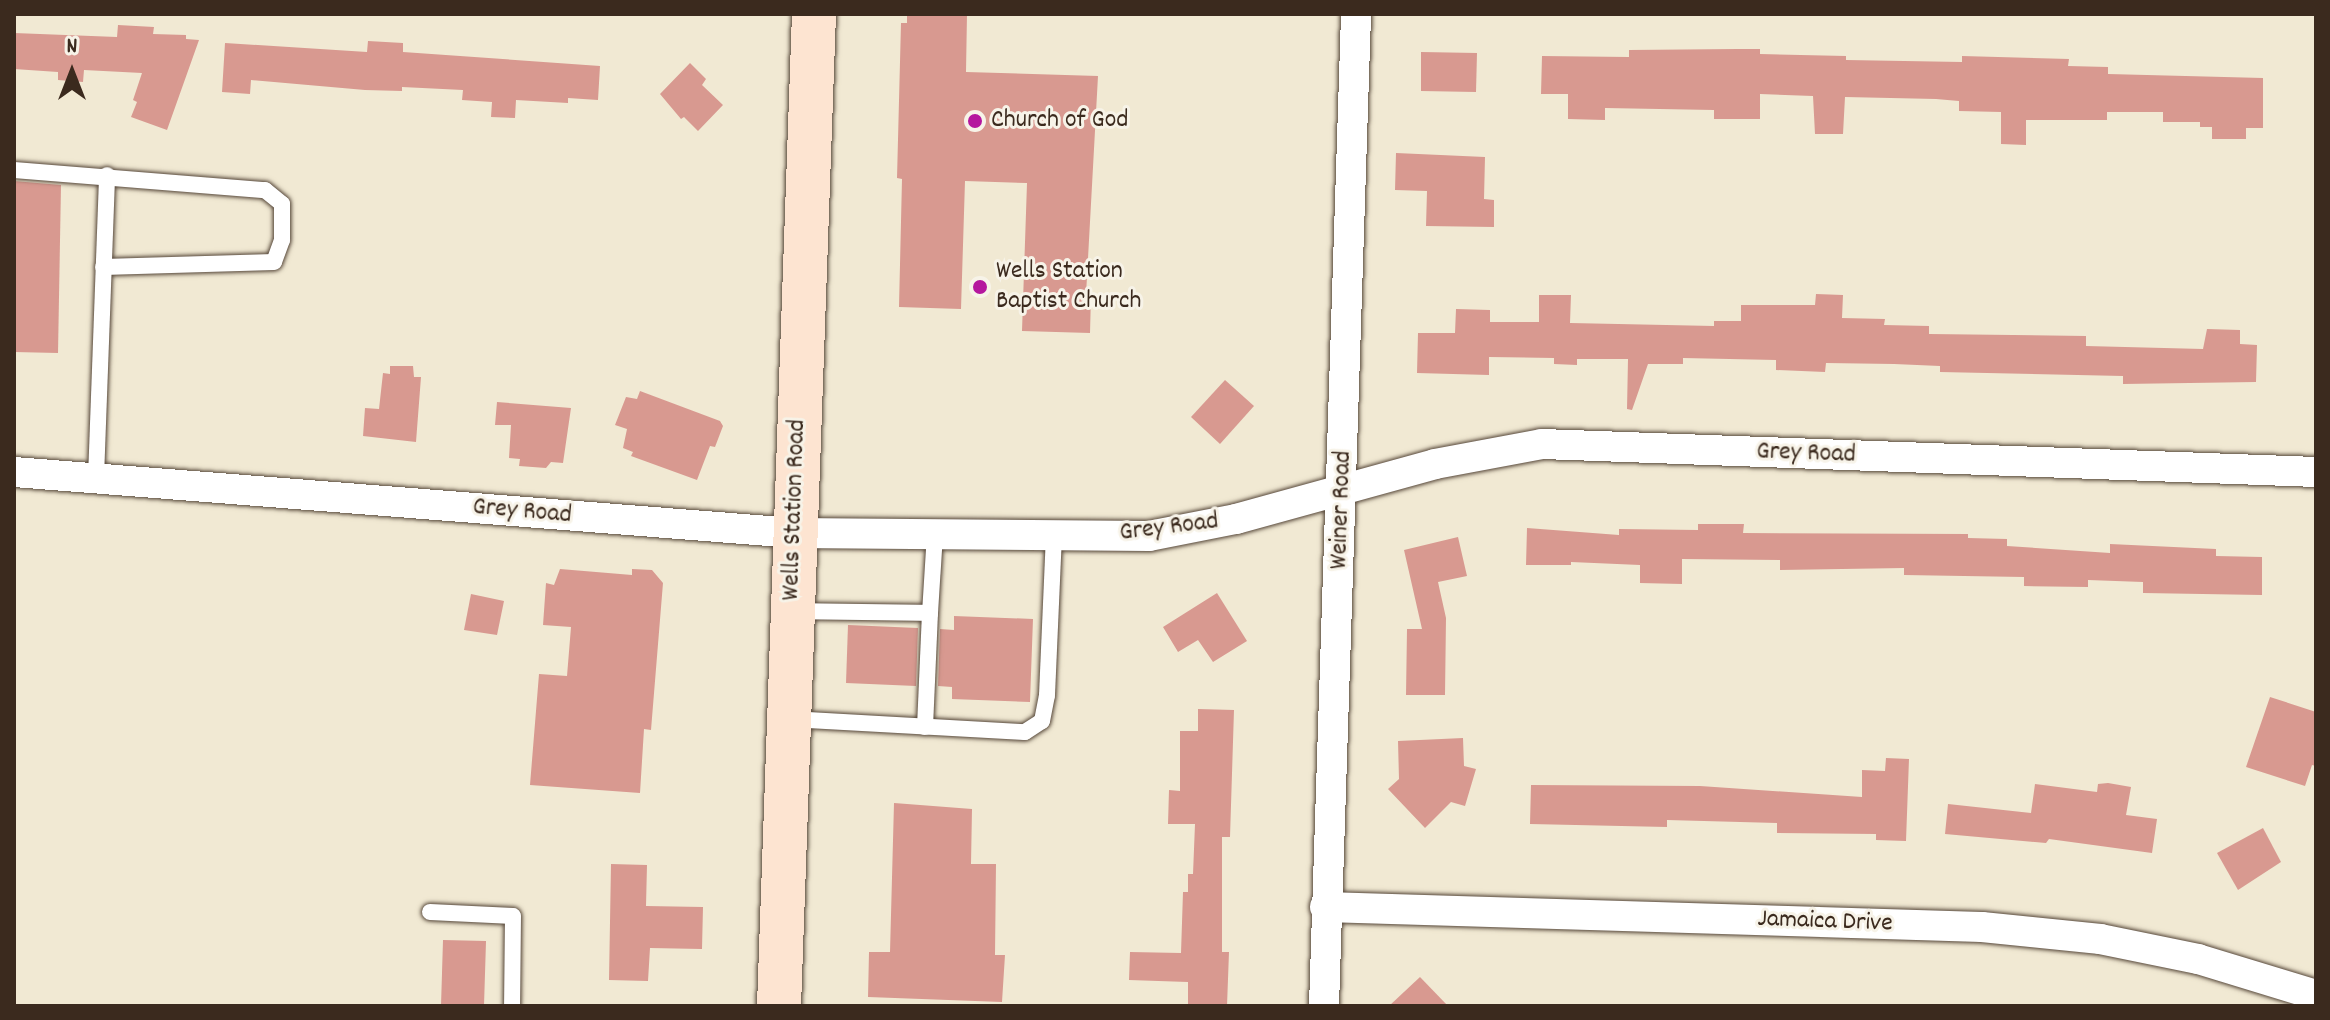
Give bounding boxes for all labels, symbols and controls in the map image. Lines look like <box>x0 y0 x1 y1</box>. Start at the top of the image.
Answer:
north arrow <box>32 32 112 112</box>
text: N <box>67 32 77 63</box>
place label: Church of God <box>991 105 1128 137</box>
marker: Church of God <box>966 112 984 130</box>
place label: Wells Station Baptist Church <box>996 256 1141 318</box>
marker: Wells Station Baptist Church <box>971 278 989 296</box>
street label: Wells Station Road <box>776 419 814 601</box>
street label: Grey Road <box>1756 437 1856 471</box>
street label: Weiner Road <box>1324 450 1360 570</box>
street label: Grey Road <box>471 492 573 532</box>
street label: Grey Road <box>1118 506 1220 550</box>
street label: Jamaica Drive <box>1757 904 1893 940</box>

